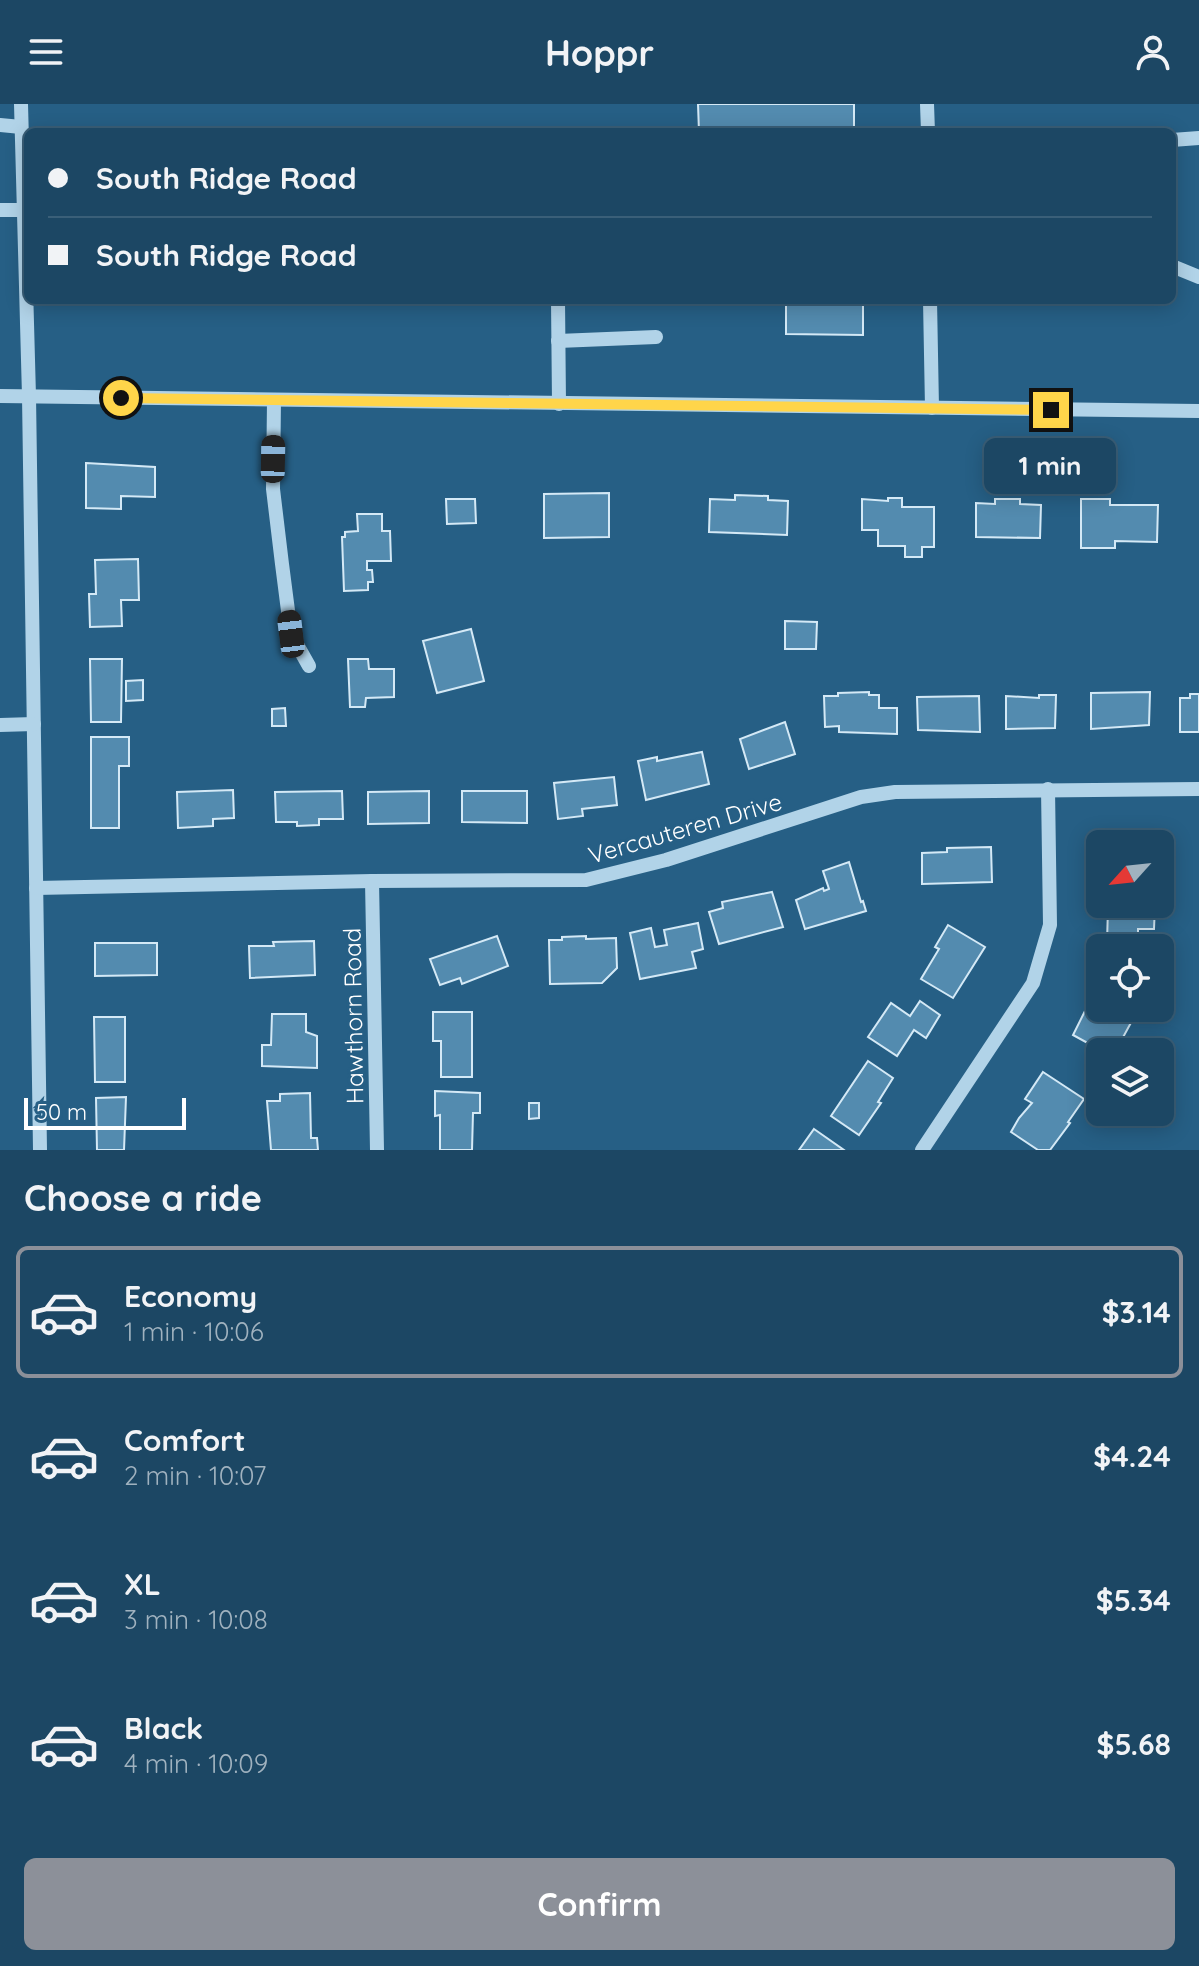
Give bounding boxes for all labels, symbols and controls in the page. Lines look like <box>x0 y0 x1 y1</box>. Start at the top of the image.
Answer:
icon: menu <box>24 30 68 74</box>
text: Hoppr <box>545 30 654 75</box>
icon: person <box>1131 30 1175 74</box>
text: South Ridge Road <box>96 159 357 197</box>
text: South Ridge Road <box>96 236 357 274</box>
route start <box>103 380 139 416</box>
route end <box>1033 392 1069 428</box>
car <box>261 435 285 483</box>
callout: 1 min <box>985 438 1117 494</box>
text: 1 min <box>1019 449 1082 482</box>
car <box>276 609 306 659</box>
street label: Vercauteren Drive <box>585 786 785 870</box>
north arrow <box>1086 830 1174 918</box>
map controls <box>1086 830 1174 1126</box>
street label: Hawthorn Road <box>336 928 370 1104</box>
button: locate <box>1086 934 1174 1022</box>
button: layers <box>1086 1038 1174 1126</box>
scale bar <box>24 1094 186 1130</box>
text: 50 m <box>36 1098 87 1126</box>
text: Choose a ride <box>24 1175 262 1220</box>
icon: car <box>28 1276 100 1348</box>
text: Economy <box>124 1277 257 1315</box>
text: $3.14 <box>1102 1293 1171 1331</box>
text: 1 min · 10:06 <box>124 1315 264 1348</box>
icon: car <box>28 1420 100 1492</box>
text: Comfort <box>124 1421 245 1459</box>
text: $4.24 <box>1093 1437 1171 1475</box>
text: 2 min · 10:07 <box>124 1459 266 1492</box>
icon: car <box>28 1564 100 1636</box>
text: XL <box>124 1565 161 1603</box>
text: $5.34 <box>1096 1581 1171 1619</box>
text: 3 min · 10:08 <box>124 1603 268 1636</box>
icon: car <box>28 1708 100 1780</box>
text: Black <box>124 1709 203 1747</box>
text: $5.68 <box>1097 1725 1171 1763</box>
text: 4 min · 10:09 <box>124 1747 268 1780</box>
button: Confirm <box>24 1858 1175 1950</box>

